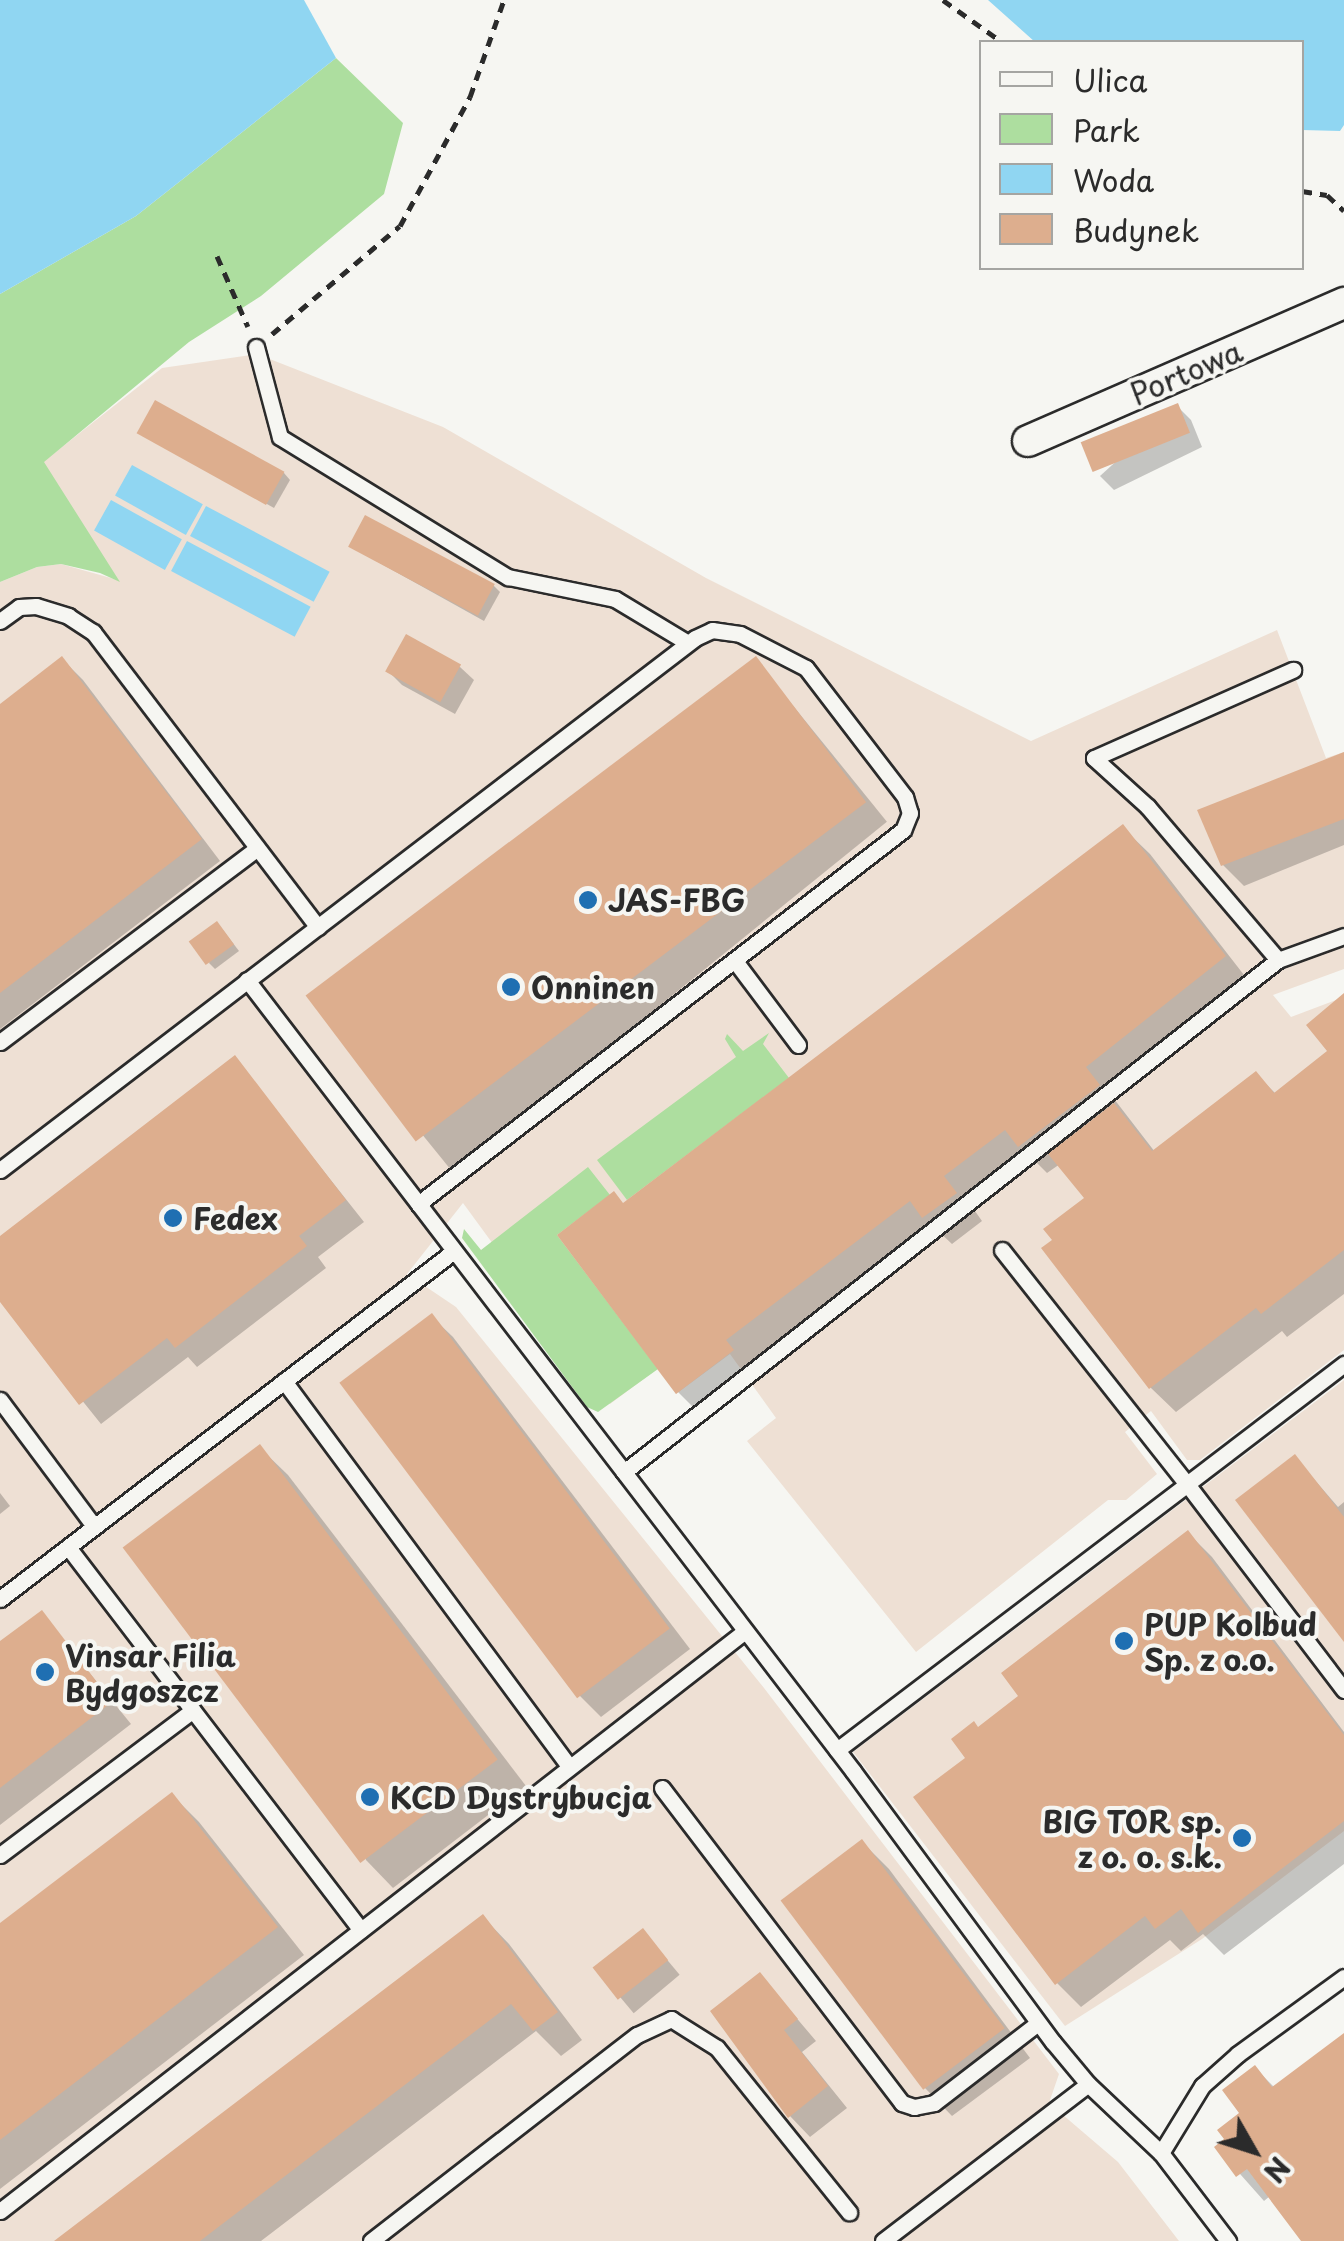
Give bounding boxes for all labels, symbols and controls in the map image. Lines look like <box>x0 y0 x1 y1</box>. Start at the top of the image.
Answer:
legend <box>979 40 1304 270</box>
text: Ulica <box>1073 57 1147 102</box>
text: Park <box>1073 107 1140 152</box>
text: Woda <box>1073 157 1154 202</box>
text: Budynek <box>1073 207 1199 252</box>
street label: Portowa <box>1125 332 1247 412</box>
place label: JAS-FBG <box>608 882 745 918</box>
marker: JAS-FBG <box>577 889 599 911</box>
place label: Onninen <box>531 969 655 1005</box>
marker: Onninen <box>500 976 522 998</box>
place label: Fedex <box>193 1200 278 1236</box>
marker: Fedex <box>162 1207 184 1229</box>
place label: PUP Kolbud Sp. z o.o. <box>1144 1606 1318 1676</box>
marker: PUP Kolbud Sp. z o.o. <box>1113 1630 1135 1652</box>
place label: Vinsar Filia Bydgoszcz <box>65 1637 237 1708</box>
marker: Vinsar Filia Bydgoszcz <box>34 1661 56 1683</box>
place label: KCD Dystrybucja <box>390 1779 653 1815</box>
marker: KCD Dystrybucja <box>359 1786 381 1808</box>
place label: BIG TOR sp. z o. o. s.k. <box>1042 1803 1222 1874</box>
marker: BIG TOR sp. z o. o. s.k. <box>1231 1827 1253 1849</box>
north arrow <box>1204 2101 1304 2201</box>
text: N <box>1254 2148 1301 2192</box>

